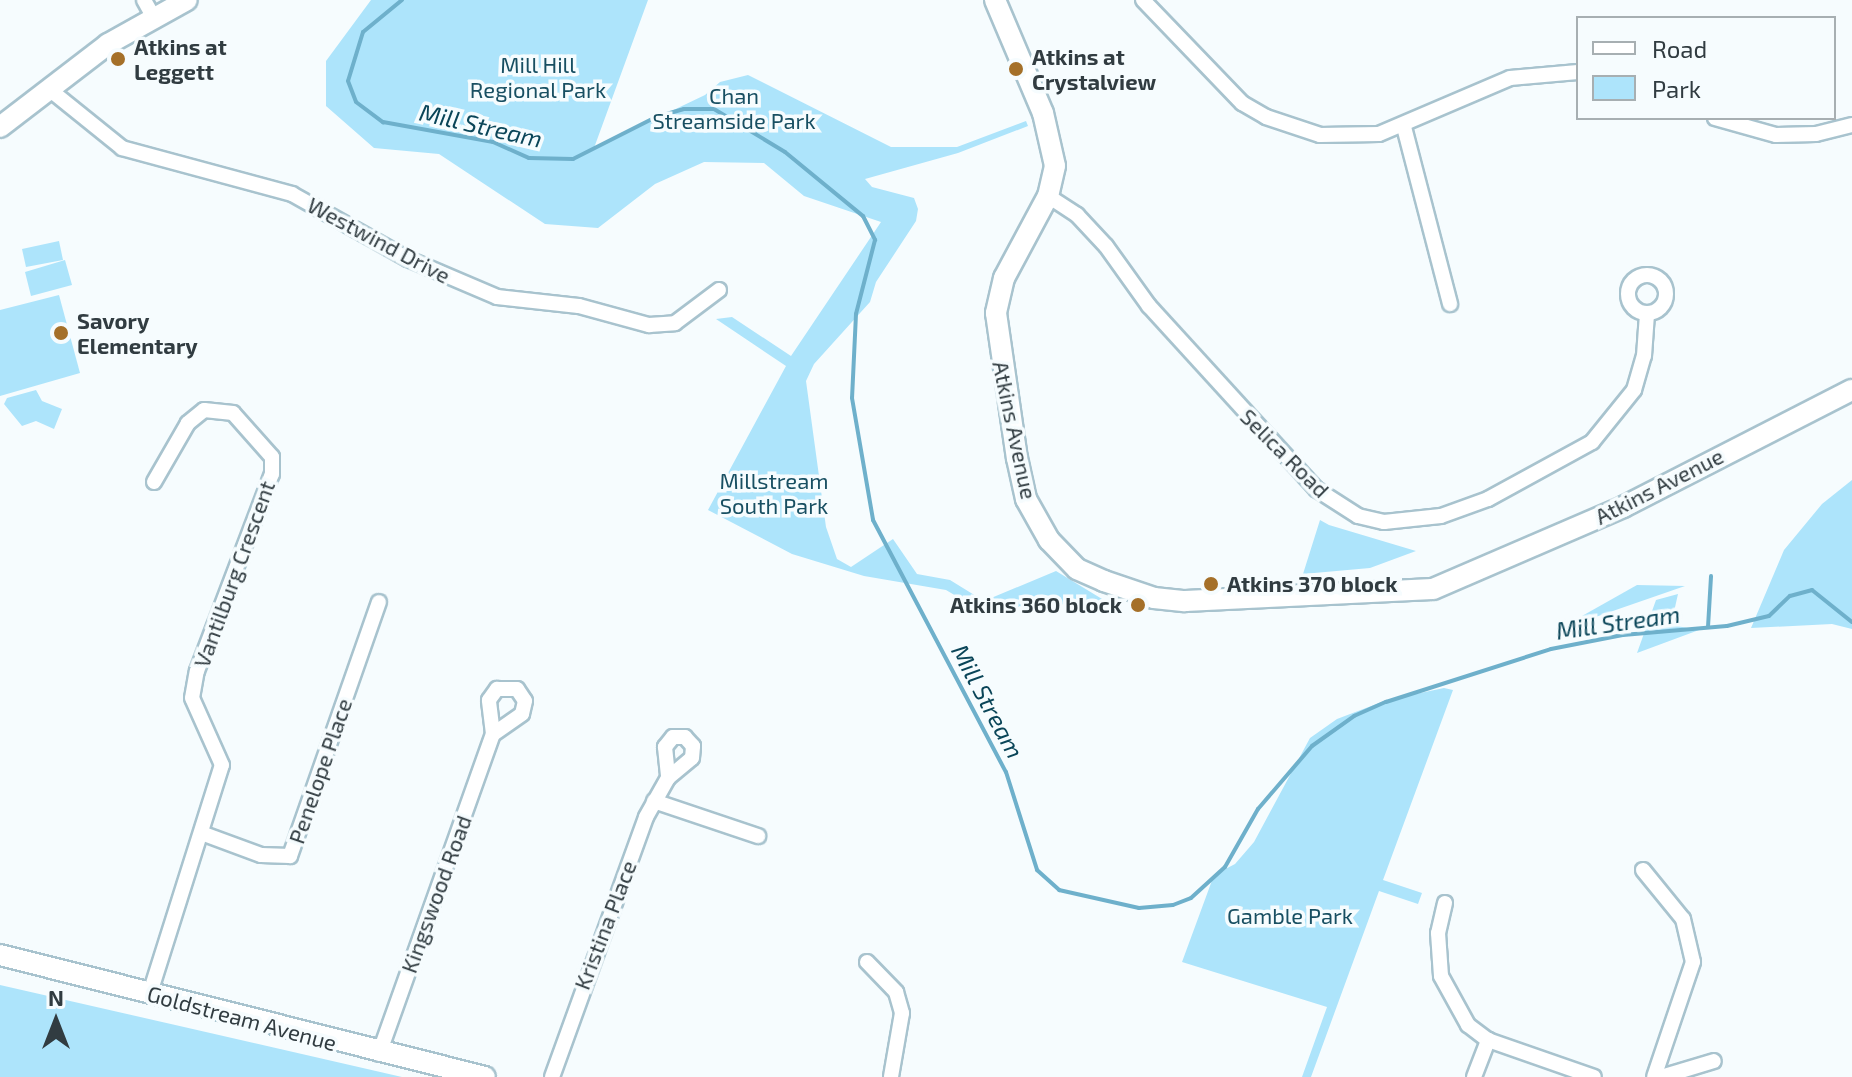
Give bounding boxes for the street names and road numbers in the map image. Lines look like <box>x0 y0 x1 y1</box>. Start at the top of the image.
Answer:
street label: Westwind Drive <box>303 191 455 289</box>
street label: Atkins Avenue <box>987 358 1043 502</box>
street label: Selica Road <box>1235 403 1335 503</box>
street label: Atkins Avenue <box>1590 442 1728 530</box>
street label: Vantilburg Crescent <box>188 477 280 671</box>
street label: Penelope Place <box>283 695 357 847</box>
street label: Kingswood Road <box>395 812 477 976</box>
street label: Kristina Place <box>568 857 642 993</box>
street label: Goldstream Avenue <box>144 980 340 1056</box>

